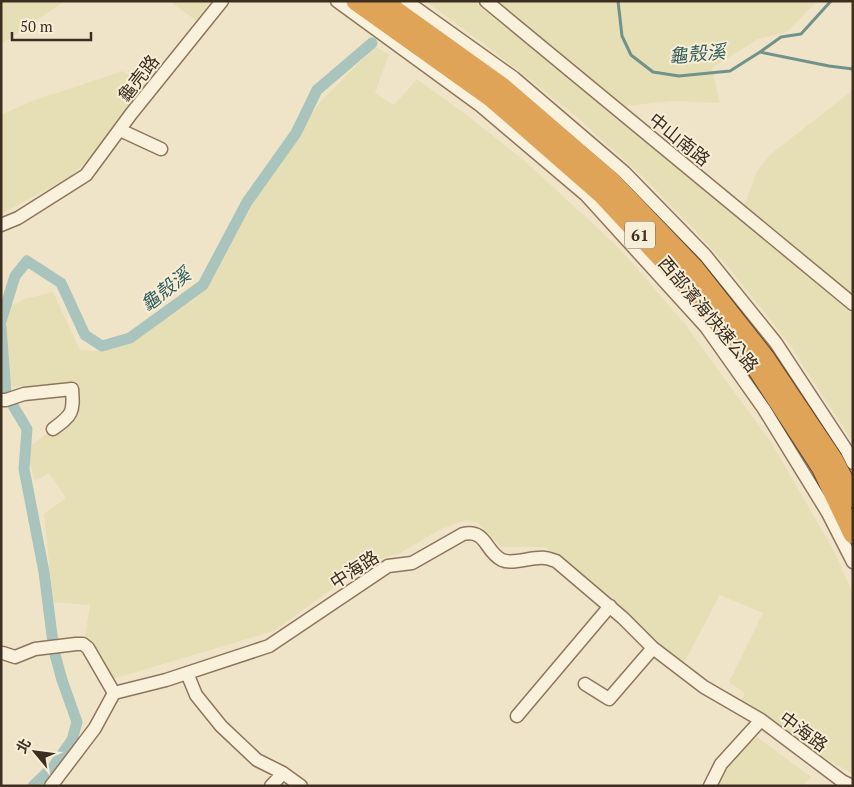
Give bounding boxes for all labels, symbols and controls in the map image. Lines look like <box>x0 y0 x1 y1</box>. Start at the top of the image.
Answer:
scale bar <box>12 10 91 42</box>
text: 50 m <box>20 16 53 36</box>
water label: 龜殼溪 <box>668 38 729 68</box>
street label: 龜壳路 <box>112 49 164 107</box>
street label: 中山南路 <box>644 107 716 171</box>
road number: 61 <box>625 222 655 248</box>
street label: 西部濱海快速公路 <box>654 251 764 377</box>
water label: 龜殼溪 <box>135 260 198 316</box>
street label: 中海路 <box>325 544 383 594</box>
street label: 中海路 <box>775 705 833 757</box>
north arrow <box>10 727 60 777</box>
text: 北 <box>11 735 35 756</box>

